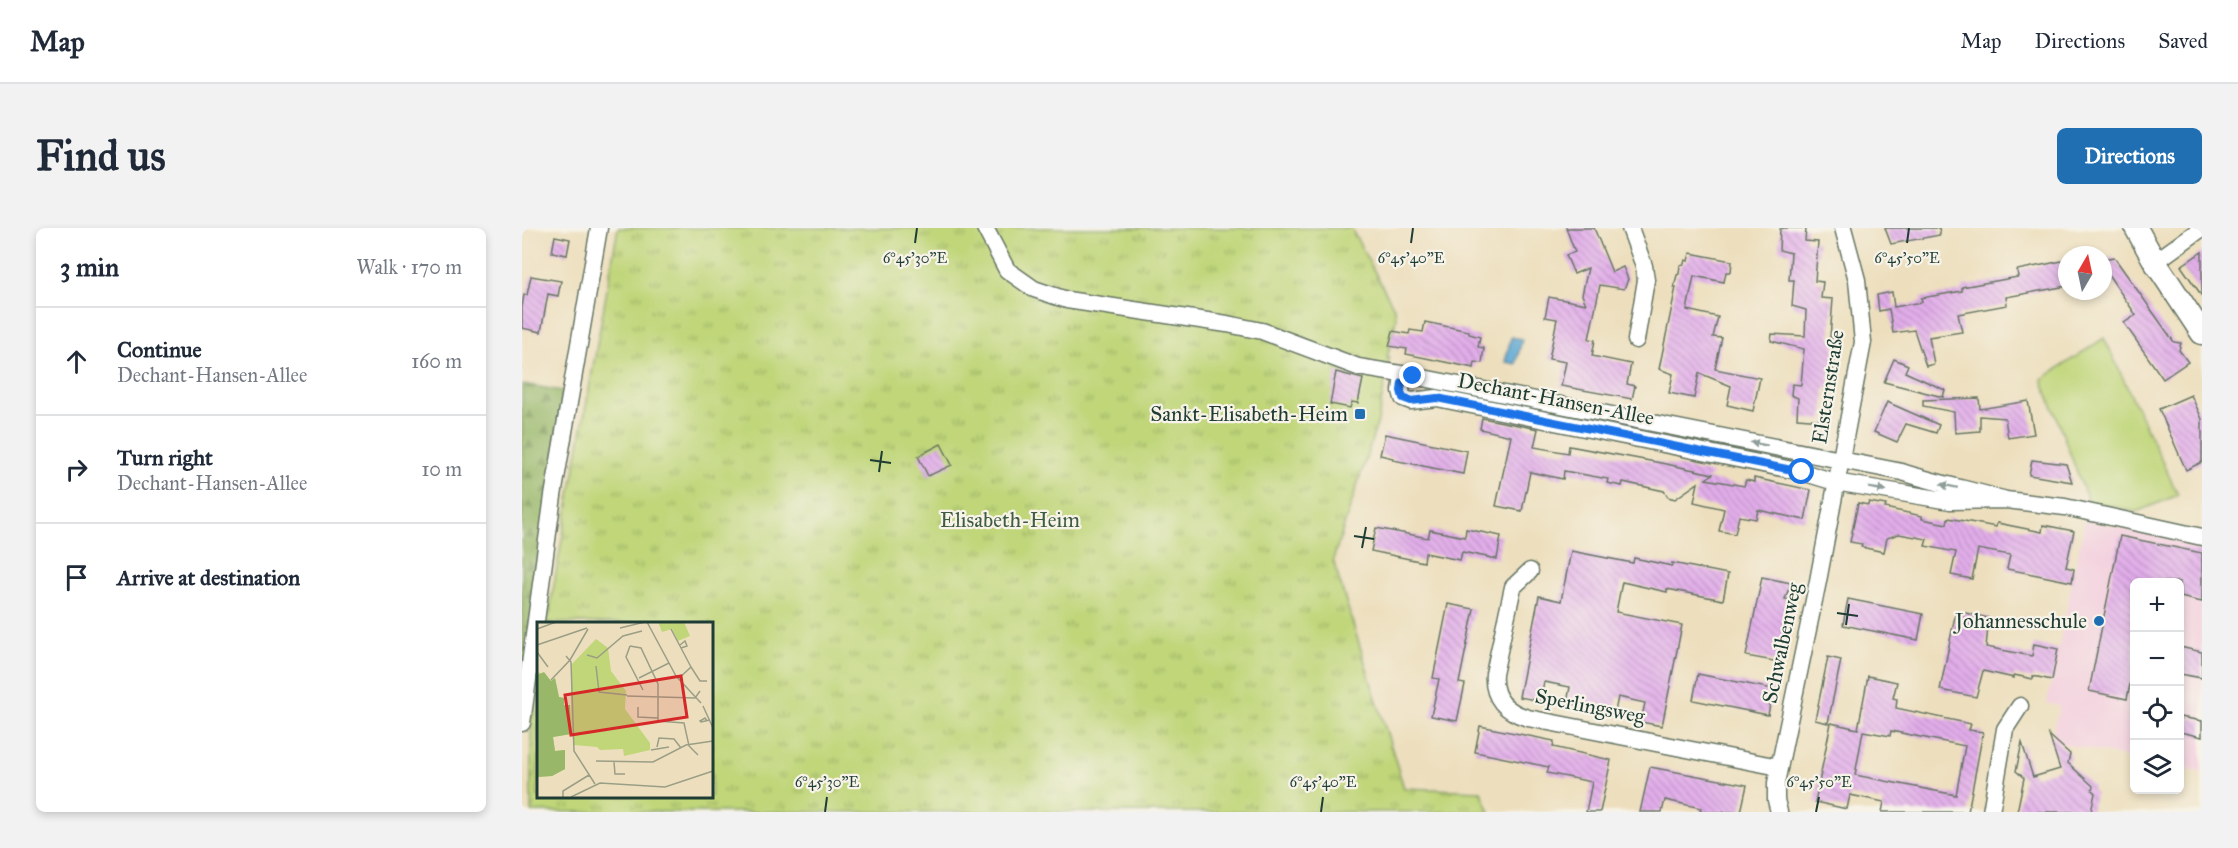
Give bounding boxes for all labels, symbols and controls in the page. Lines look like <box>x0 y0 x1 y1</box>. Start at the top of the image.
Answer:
text: Map <box>30 24 85 59</box>
text: Map <box>1961 28 2002 54</box>
text: Directions <box>2035 28 2125 54</box>
text: Saved <box>2158 28 2208 54</box>
button: Directions <box>2057 128 2202 184</box>
text: Find us <box>36 130 166 182</box>
north arrow <box>2058 246 2112 300</box>
text: 6°45'30"E <box>883 249 948 267</box>
text: 6°45'40"E <box>1377 249 1445 267</box>
text: 6°45'50"E <box>1874 249 1940 267</box>
text: 3 min <box>60 251 119 283</box>
text: Walk · 170 m <box>357 255 462 279</box>
street label: Elsternstraße <box>1806 328 1850 446</box>
text: Continue <box>117 336 202 363</box>
icon: ahead <box>60 345 93 378</box>
text: 160 m <box>411 349 462 373</box>
route end <box>1399 362 1425 388</box>
text: Dechant-Hansen-Allee <box>117 363 307 387</box>
street label: Dechant-Hansen-Allee <box>1455 367 1657 431</box>
place label: Sankt-Elisabeth-Heim <box>1150 401 1348 427</box>
marker: Sankt-Elisabeth-Heim <box>1353 407 1367 421</box>
one-way arrow <box>1749 439 1768 448</box>
text: Turn right <box>117 444 213 471</box>
icon: right <box>60 453 93 486</box>
text: 10 m <box>421 457 462 481</box>
route start <box>1788 458 1814 484</box>
text: Dechant-Hansen-Allee <box>117 471 307 495</box>
one-way arrow <box>1939 481 1958 490</box>
one-way arrow <box>1867 485 1886 494</box>
park label: Elisabeth-Heim <box>940 507 1080 533</box>
icon: arrive <box>60 561 93 594</box>
text: Arrive at destination <box>117 564 300 591</box>
map controls <box>2130 578 2184 794</box>
button: + <box>2130 578 2184 632</box>
street label: Schwalbenweg <box>1757 580 1808 706</box>
place label: Johannesschule <box>1953 608 2087 634</box>
marker: Johannesschule <box>2092 614 2106 628</box>
inset map <box>537 622 712 797</box>
button: − <box>2130 632 2184 686</box>
street label: Sperlingsweg <box>1533 683 1647 729</box>
button: locate <box>2130 686 2184 740</box>
button: layers <box>2130 740 2184 794</box>
text: 6°45'30"E <box>795 773 860 791</box>
text: 6°45'40"E <box>1289 773 1357 791</box>
text: 6°45'50"E <box>1786 773 1852 791</box>

